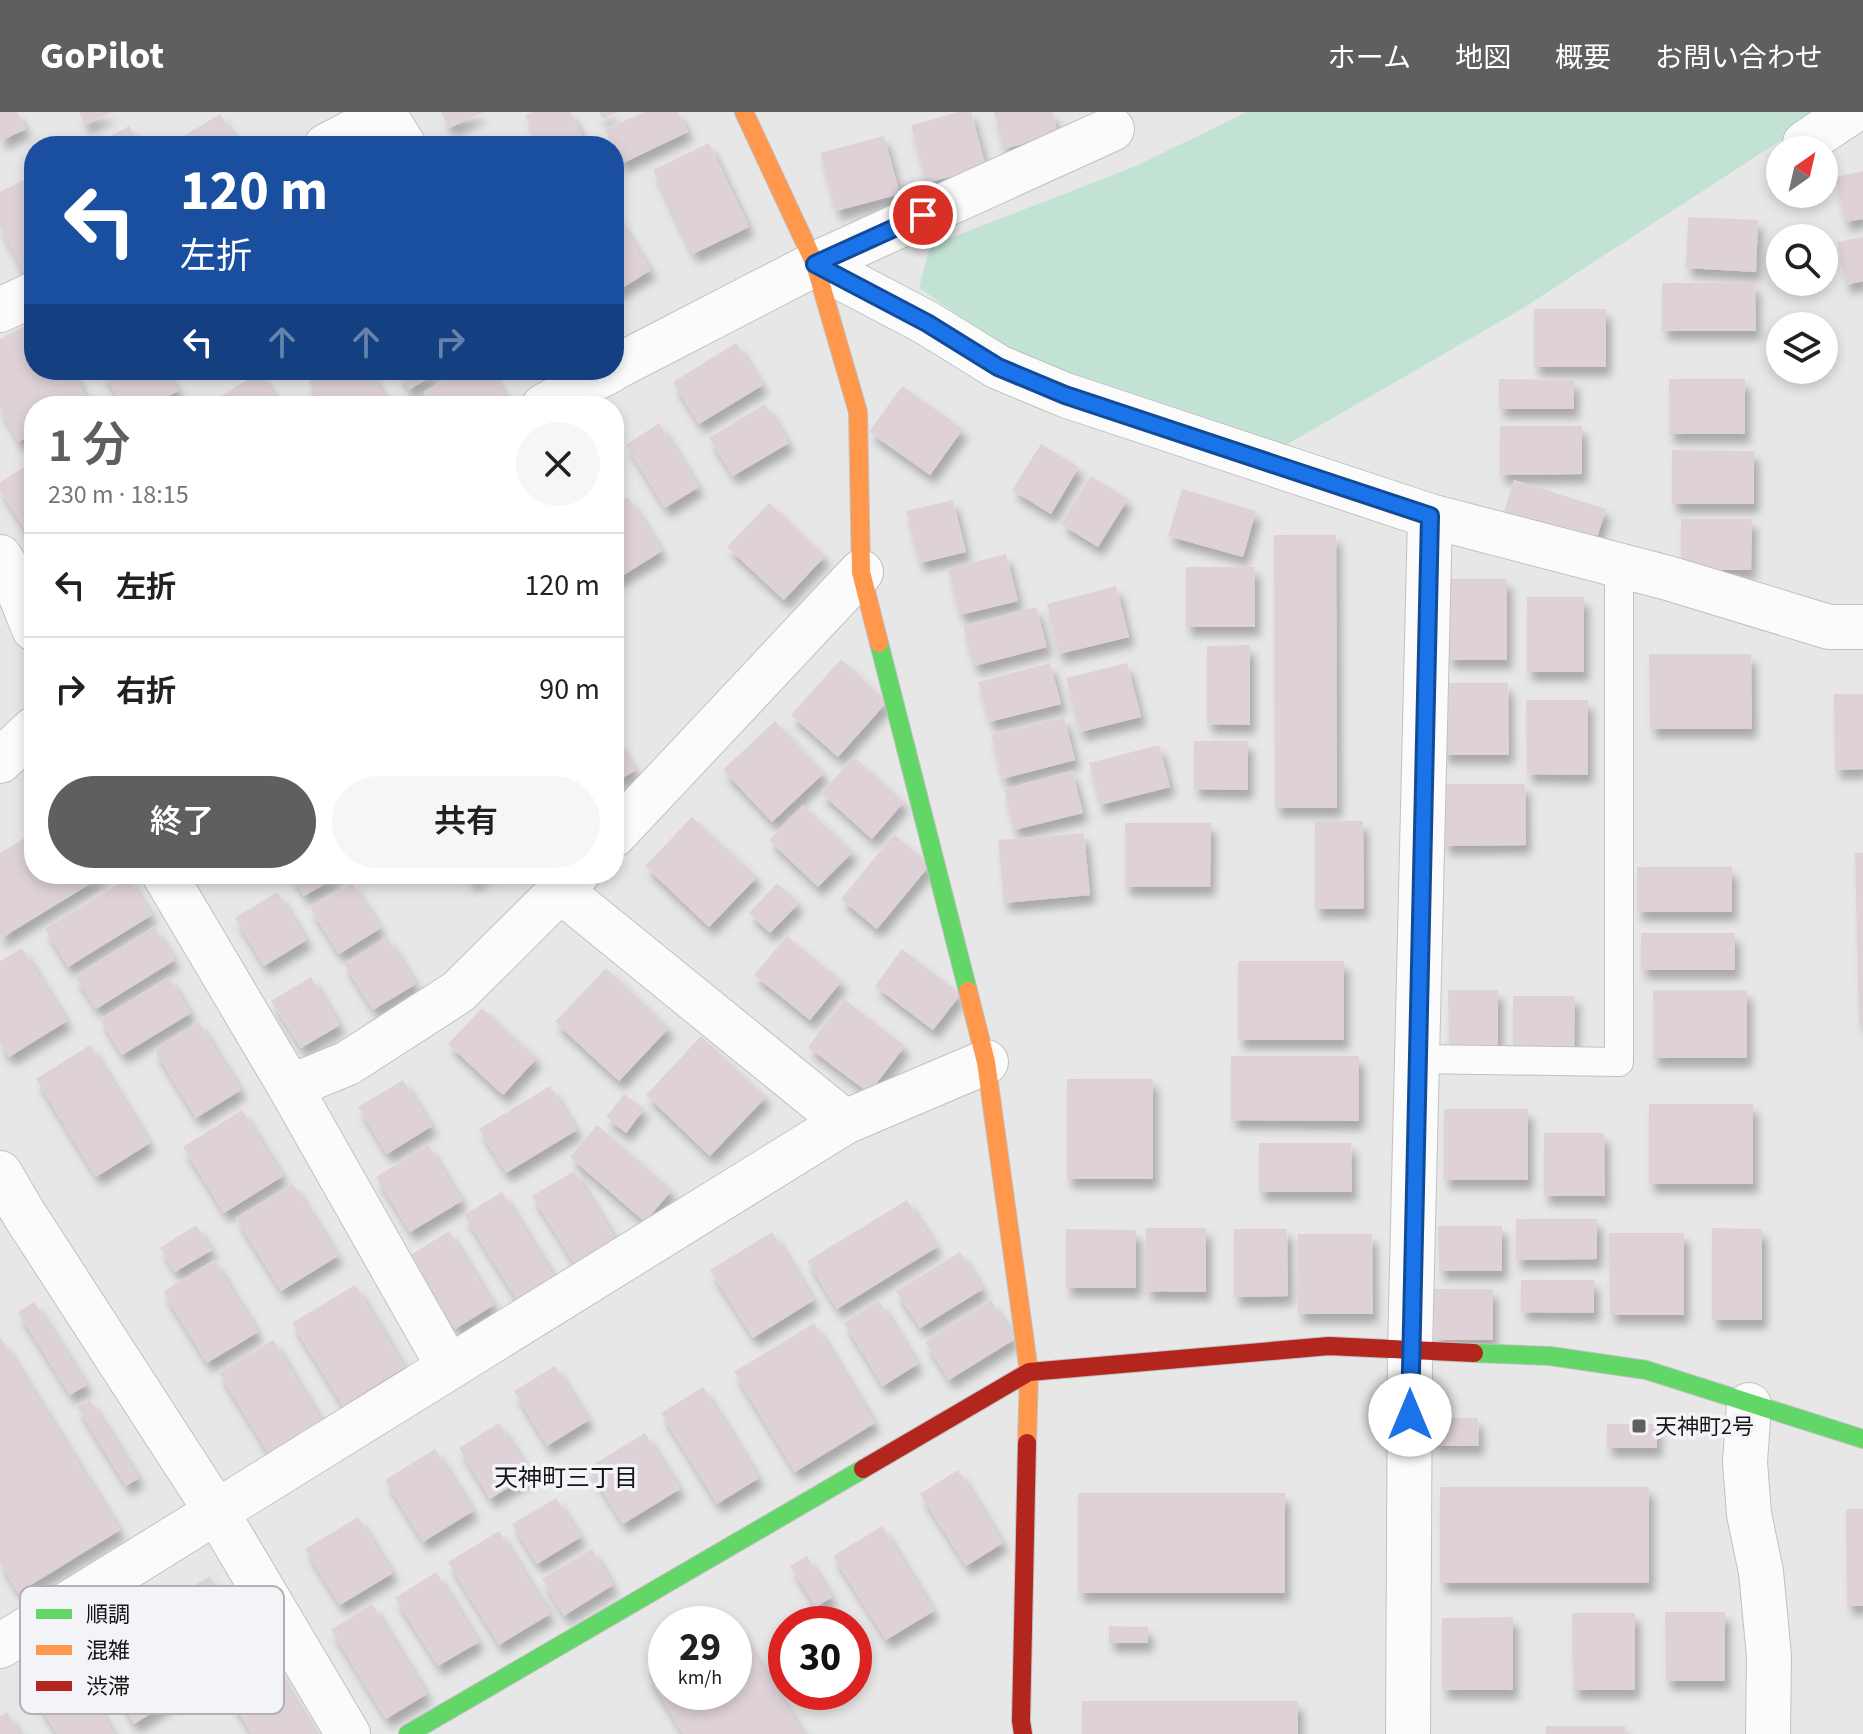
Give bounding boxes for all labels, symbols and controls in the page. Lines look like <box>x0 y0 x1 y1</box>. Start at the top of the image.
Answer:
text: GoPilot <box>40 29 164 83</box>
text: ホーム <box>1328 38 1411 78</box>
text: 地図 <box>1455 38 1511 78</box>
text: 概要 <box>1555 38 1611 78</box>
text: お問い合わせ <box>1655 38 1823 78</box>
north arrow <box>1766 136 1838 208</box>
map controls <box>1766 136 1838 384</box>
text: 120 m <box>180 152 328 231</box>
icon: left <box>48 168 152 272</box>
pin <box>889 181 957 249</box>
icon: arrive <box>901 193 945 237</box>
button: search <box>1766 224 1838 296</box>
text: 左折 <box>180 231 252 282</box>
button: layers <box>1766 312 1838 384</box>
icon: left <box>176 320 220 364</box>
icon: ahead <box>260 320 304 364</box>
icon: ahead <box>344 320 388 364</box>
icon: right <box>428 320 472 364</box>
text: 1 分 <box>48 412 130 480</box>
button: close <box>516 422 600 506</box>
text: 230 m · 18:15 <box>48 476 189 513</box>
icon: left <box>48 563 92 607</box>
text: 120 m <box>524 564 600 607</box>
text: 左折 <box>116 566 176 609</box>
icon: right <box>48 667 92 711</box>
text: 90 m <box>539 668 600 711</box>
text: 右折 <box>116 670 176 713</box>
button: 終了 <box>48 776 316 868</box>
button: 共有 <box>332 776 600 868</box>
position arrow <box>1368 1373 1452 1457</box>
place label: 天神町2号 <box>1655 1411 1754 1443</box>
marker: 天神町2号 <box>1630 1417 1648 1435</box>
district label: 天神町三丁目 <box>494 1461 638 1496</box>
legend <box>20 1586 284 1714</box>
text: 順調 <box>86 1599 130 1631</box>
speed limit sign: 30 <box>768 1606 872 1710</box>
text: 29 <box>679 1619 721 1676</box>
text: 混雑 <box>86 1635 130 1667</box>
text: km/h <box>678 1664 722 1692</box>
text: 渋滞 <box>86 1671 130 1703</box>

